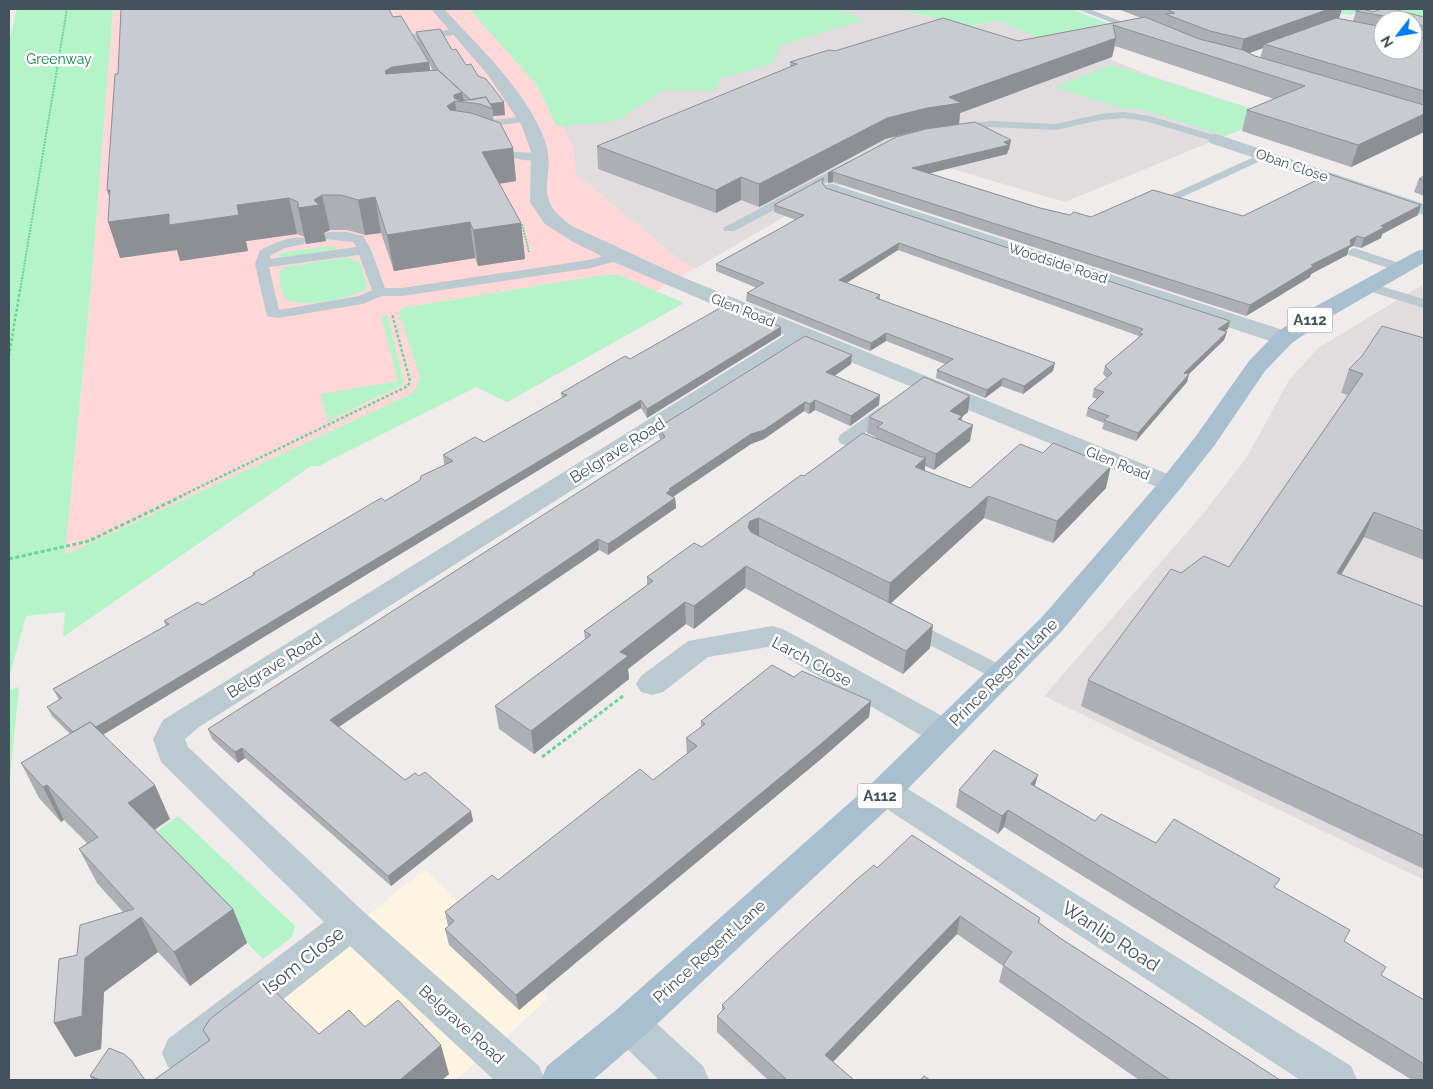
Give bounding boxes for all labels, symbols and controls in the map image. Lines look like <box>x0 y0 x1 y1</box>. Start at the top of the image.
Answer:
north arrow <box>1373 10 1423 60</box>
text: N <box>1377 33 1396 50</box>
park label: Greenway <box>26 51 92 67</box>
street label: Oban Close <box>1254 145 1330 185</box>
street label: Woodside Road <box>1007 239 1109 287</box>
street label: Glen Road <box>709 290 777 330</box>
road number: A112 <box>1288 308 1332 332</box>
street label: Belgrave Road <box>566 414 668 487</box>
street label: Glen Road <box>1084 443 1152 483</box>
street label: Prince Regent Lane <box>945 614 1061 730</box>
street label: Belgrave Road <box>223 629 325 702</box>
street label: Larch Close <box>769 632 855 690</box>
road number: A112 <box>858 784 902 808</box>
street label: Prince Regent Lane <box>649 896 770 1007</box>
street label: Wanlip Road <box>1058 896 1164 976</box>
street label: Isom Close <box>258 921 348 999</box>
street label: Belgrave Road <box>415 981 508 1068</box>

